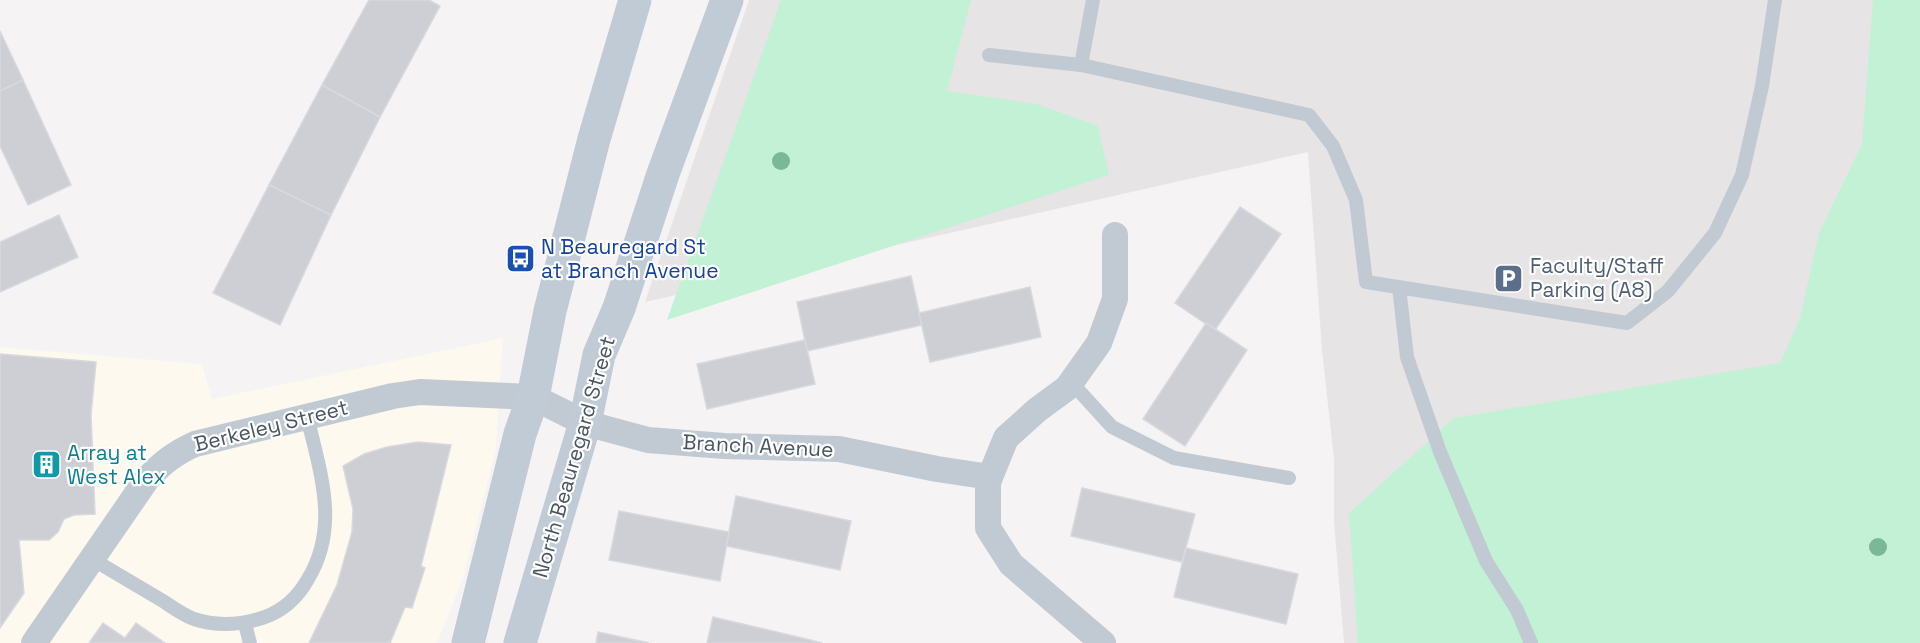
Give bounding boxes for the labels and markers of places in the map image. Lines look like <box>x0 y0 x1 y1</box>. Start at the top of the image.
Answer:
place label: N Beauregard St at Branch Avenue <box>541 233 719 284</box>
bus stop icon: N Beauregard St at Branch Avenue <box>504 243 536 275</box>
place label: Faculty/Staff Parking (A8) <box>1530 252 1664 303</box>
parking icon: Faculty/Staff Parking (A8) <box>1493 262 1525 294</box>
place label: Array at West Alex <box>67 439 166 490</box>
building icon: Array at West Alex <box>30 449 62 481</box>

